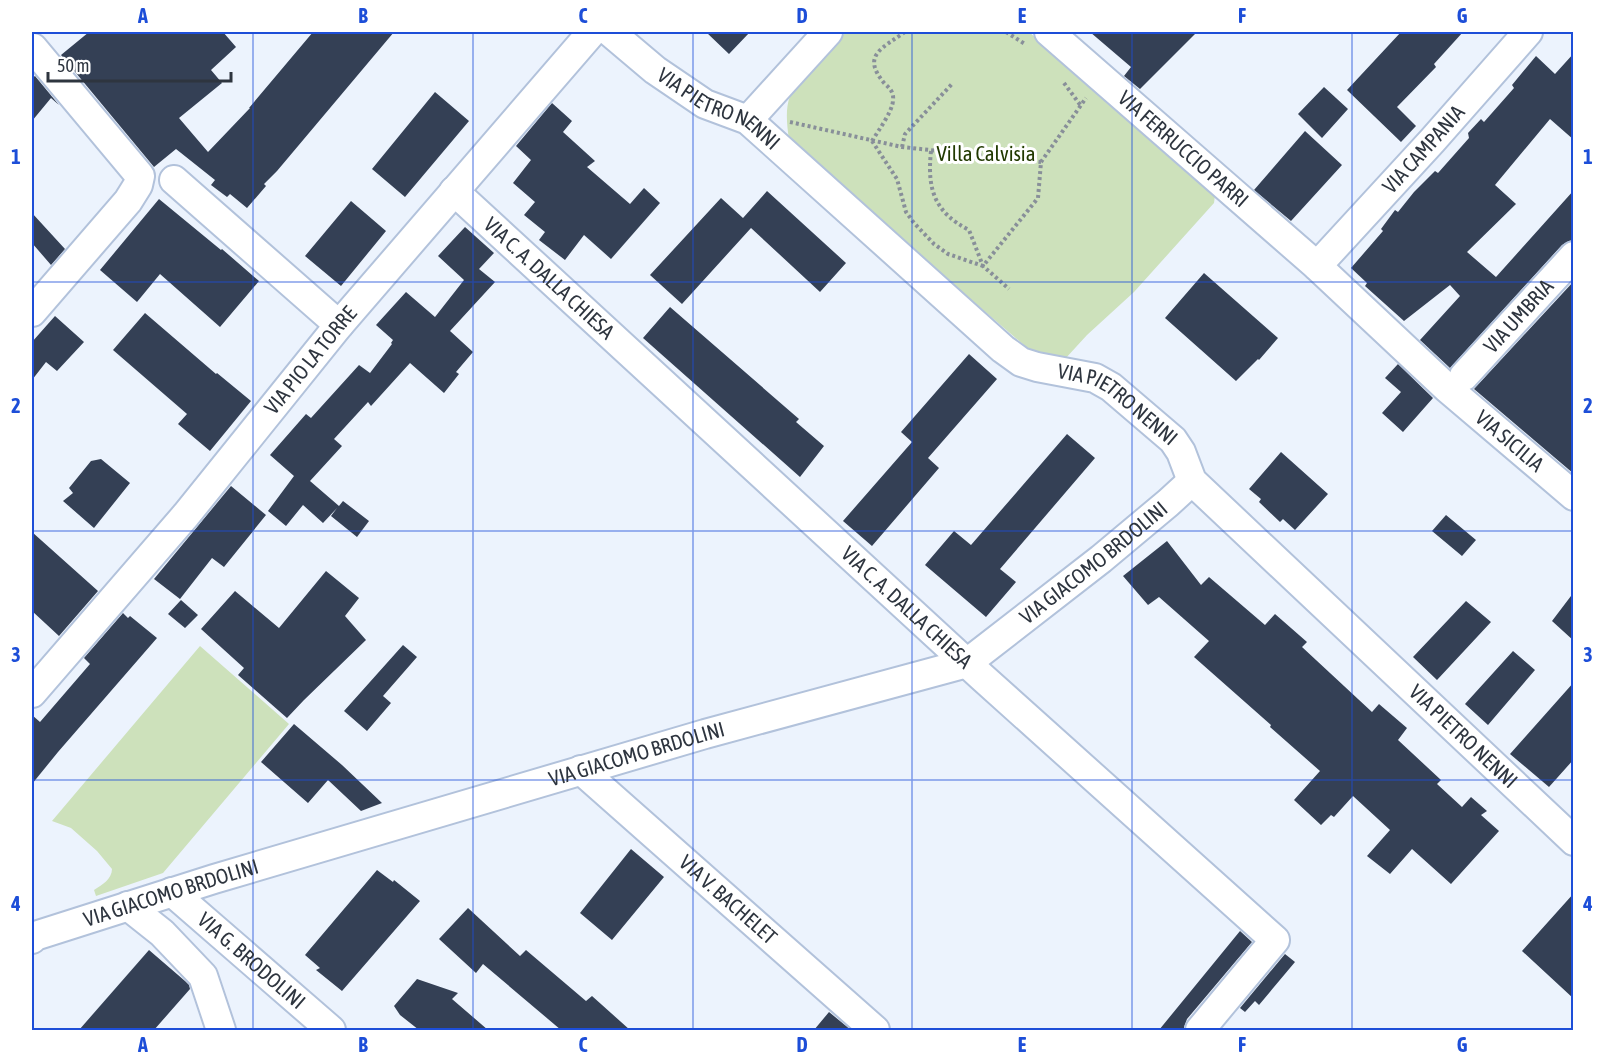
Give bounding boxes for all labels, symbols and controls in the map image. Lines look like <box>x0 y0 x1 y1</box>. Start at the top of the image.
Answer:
text: A <box>137 4 148 27</box>
text: B <box>358 4 368 27</box>
text: C <box>579 4 588 27</box>
text: D <box>796 4 808 27</box>
text: E <box>1018 4 1027 27</box>
text: F <box>1238 4 1246 27</box>
text: G <box>1457 4 1468 27</box>
scale bar <box>48 45 231 83</box>
text: 50 m <box>57 55 89 76</box>
street label: VIA PIETRO NENNI <box>653 62 785 154</box>
street label: VIA FERRUCCIO PARRI <box>1114 85 1254 212</box>
street label: VIA CAMPANIA <box>1377 99 1469 198</box>
park label: Villa Calvisia <box>937 141 1035 165</box>
text: 1 <box>11 145 21 168</box>
text: 1 <box>1583 145 1593 168</box>
street label: VIA C. A. DALLA CHIESA <box>479 212 620 344</box>
street label: VIA UMBRIA <box>1478 273 1558 357</box>
street label: VIA PIO LA TORRE <box>259 301 361 419</box>
street label: VIA PIETRO NENNI <box>1056 358 1183 450</box>
text: 2 <box>11 394 21 417</box>
text: 2 <box>1583 394 1593 417</box>
street label: VIA SICILIA <box>1471 405 1549 476</box>
street label: VIA GIACOMO BRDOLINI <box>1015 496 1172 628</box>
street label: VIA C. A. DALLA CHIESA <box>837 541 978 673</box>
text: 3 <box>11 643 21 666</box>
text: 3 <box>1583 643 1593 666</box>
street label: VIA PIETRO NENNI <box>1405 679 1523 792</box>
street label: VIA GIACOMO BRDOLINI <box>546 716 727 790</box>
street label: VIA V. BACHELET <box>675 850 782 949</box>
street label: VIA GIACOMO BRDOLINI <box>80 854 261 931</box>
text: 4 <box>10 892 21 915</box>
text: 4 <box>1582 892 1593 915</box>
street label: VIA G. BRODOLINI <box>193 907 311 1013</box>
text: A <box>137 1033 148 1056</box>
text: B <box>358 1033 368 1056</box>
text: C <box>579 1033 588 1056</box>
text: D <box>796 1033 808 1056</box>
text: E <box>1018 1033 1027 1056</box>
text: F <box>1238 1033 1246 1056</box>
text: G <box>1457 1033 1468 1056</box>

